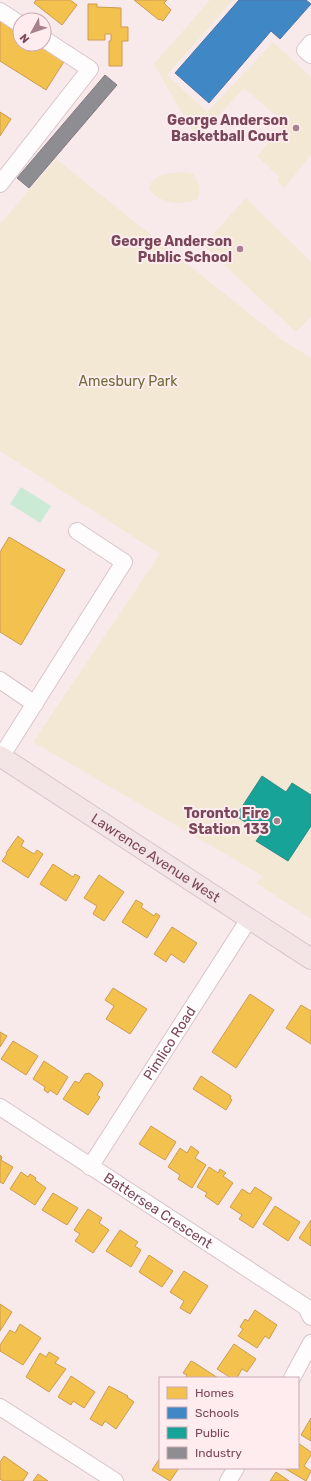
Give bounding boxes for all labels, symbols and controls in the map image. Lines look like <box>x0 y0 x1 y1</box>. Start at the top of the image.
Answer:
north arrow <box>12 12 52 52</box>
text: N <box>17 31 32 45</box>
place label: George Anderson Basketball Court <box>167 112 288 145</box>
marker: George Anderson Basketball Court <box>291 123 301 133</box>
place label: George Anderson Public School <box>111 233 232 266</box>
marker: George Anderson Public School <box>235 244 245 254</box>
park label: Amesbury Park <box>79 373 178 390</box>
place label: Toronto Fire Station 133 <box>184 805 269 838</box>
street label: Lawrence Avenue West <box>88 810 224 907</box>
marker: Toronto Fire Station 133 <box>272 816 282 826</box>
street label: Pimlico Road <box>140 1004 200 1083</box>
street label: Battersea Crescent <box>100 1169 216 1253</box>
legend <box>159 1377 299 1469</box>
text: Homes <box>195 1386 234 1400</box>
text: Schools <box>195 1406 239 1420</box>
text: Public <box>195 1426 230 1440</box>
text: Industry <box>195 1446 242 1460</box>

